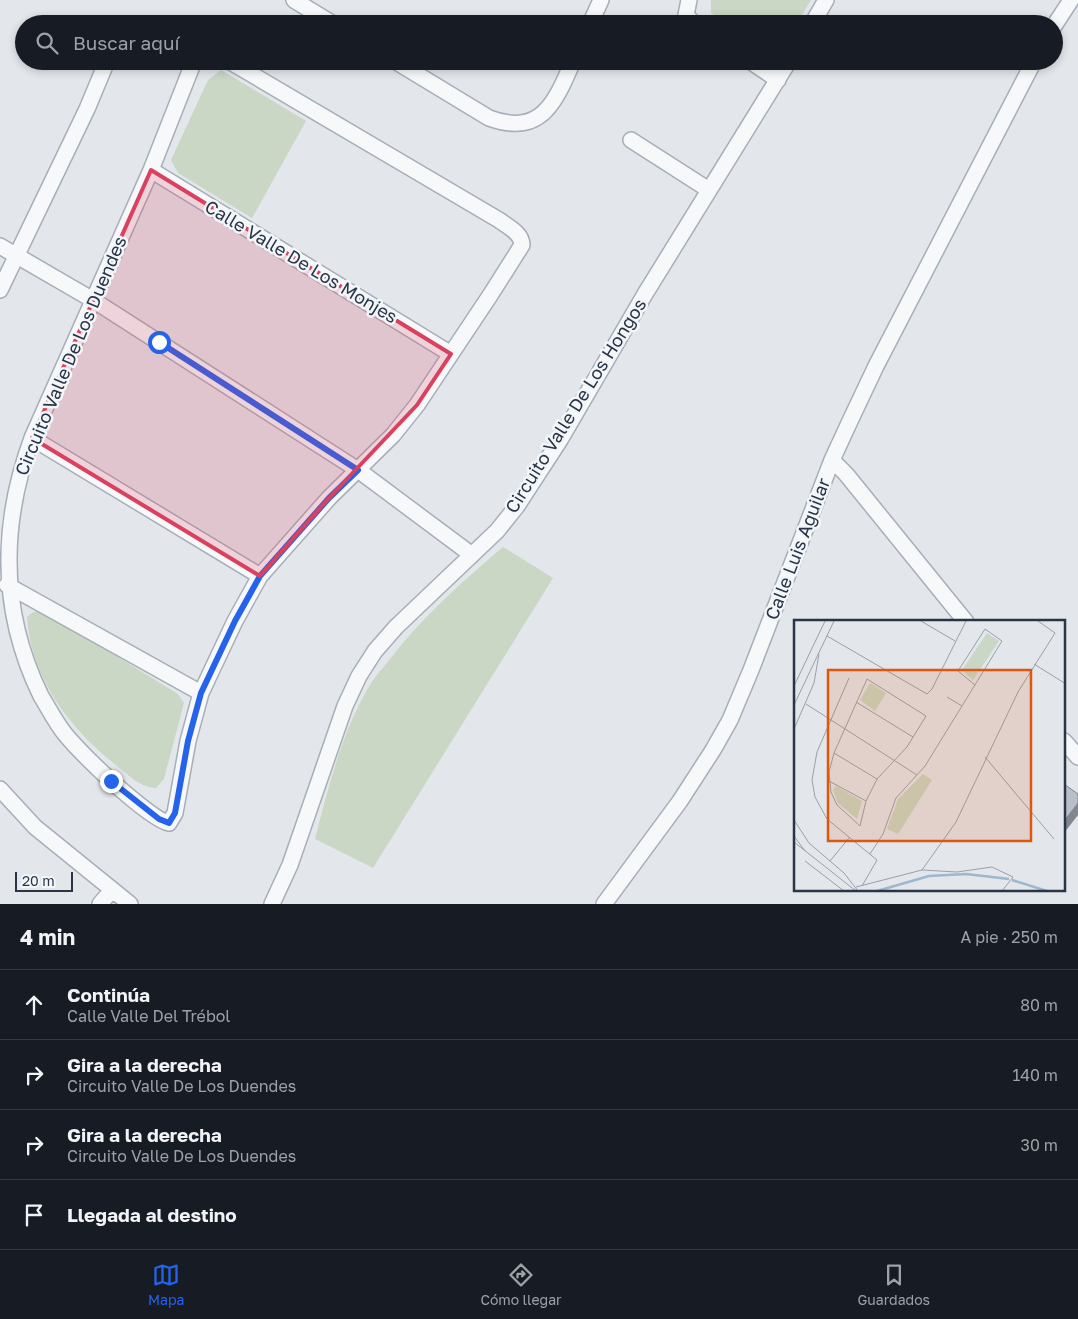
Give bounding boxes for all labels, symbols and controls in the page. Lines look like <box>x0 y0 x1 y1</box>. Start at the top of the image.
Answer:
search box <box>15 15 1063 70</box>
icon: search <box>33 29 61 57</box>
text: Buscar aquí <box>73 31 180 54</box>
street label: Calle Valle De Los Monjes <box>201 195 402 327</box>
street label: Circuito Valle De Los Duendes <box>10 233 131 479</box>
street label: Circuito Valle De Los Hongos <box>500 294 650 517</box>
route start <box>148 331 171 354</box>
street label: Calle Luis Aguilar <box>760 475 834 623</box>
inset map <box>794 620 1066 892</box>
route end <box>100 770 123 793</box>
scale bar <box>15 869 72 892</box>
text: 20 m <box>22 872 55 889</box>
text: 4 min <box>20 924 75 950</box>
text: A pie · 250 m <box>960 927 1058 947</box>
text: Continúa <box>67 983 150 1006</box>
icon: ahead <box>20 991 48 1019</box>
text: 80 m <box>1020 995 1058 1015</box>
text: Calle Valle Del Trébol <box>67 1006 230 1026</box>
text: Gira a la derecha <box>67 1053 222 1076</box>
icon: right <box>20 1061 48 1089</box>
text: 140 m <box>1012 1065 1058 1085</box>
text: Circuito Valle De Los Duendes <box>67 1076 296 1096</box>
text: Gira a la derecha <box>67 1123 222 1146</box>
icon: right <box>20 1131 48 1159</box>
text: 30 m <box>1021 1135 1058 1155</box>
text: Circuito Valle De Los Duendes <box>67 1146 296 1166</box>
icon: arrive <box>20 1201 48 1229</box>
text: Llegada al destino <box>67 1203 237 1226</box>
tab: Mapa <box>148 1261 184 1308</box>
tab: Cómo llegar <box>480 1261 562 1308</box>
tab: Guardados <box>857 1261 930 1308</box>

